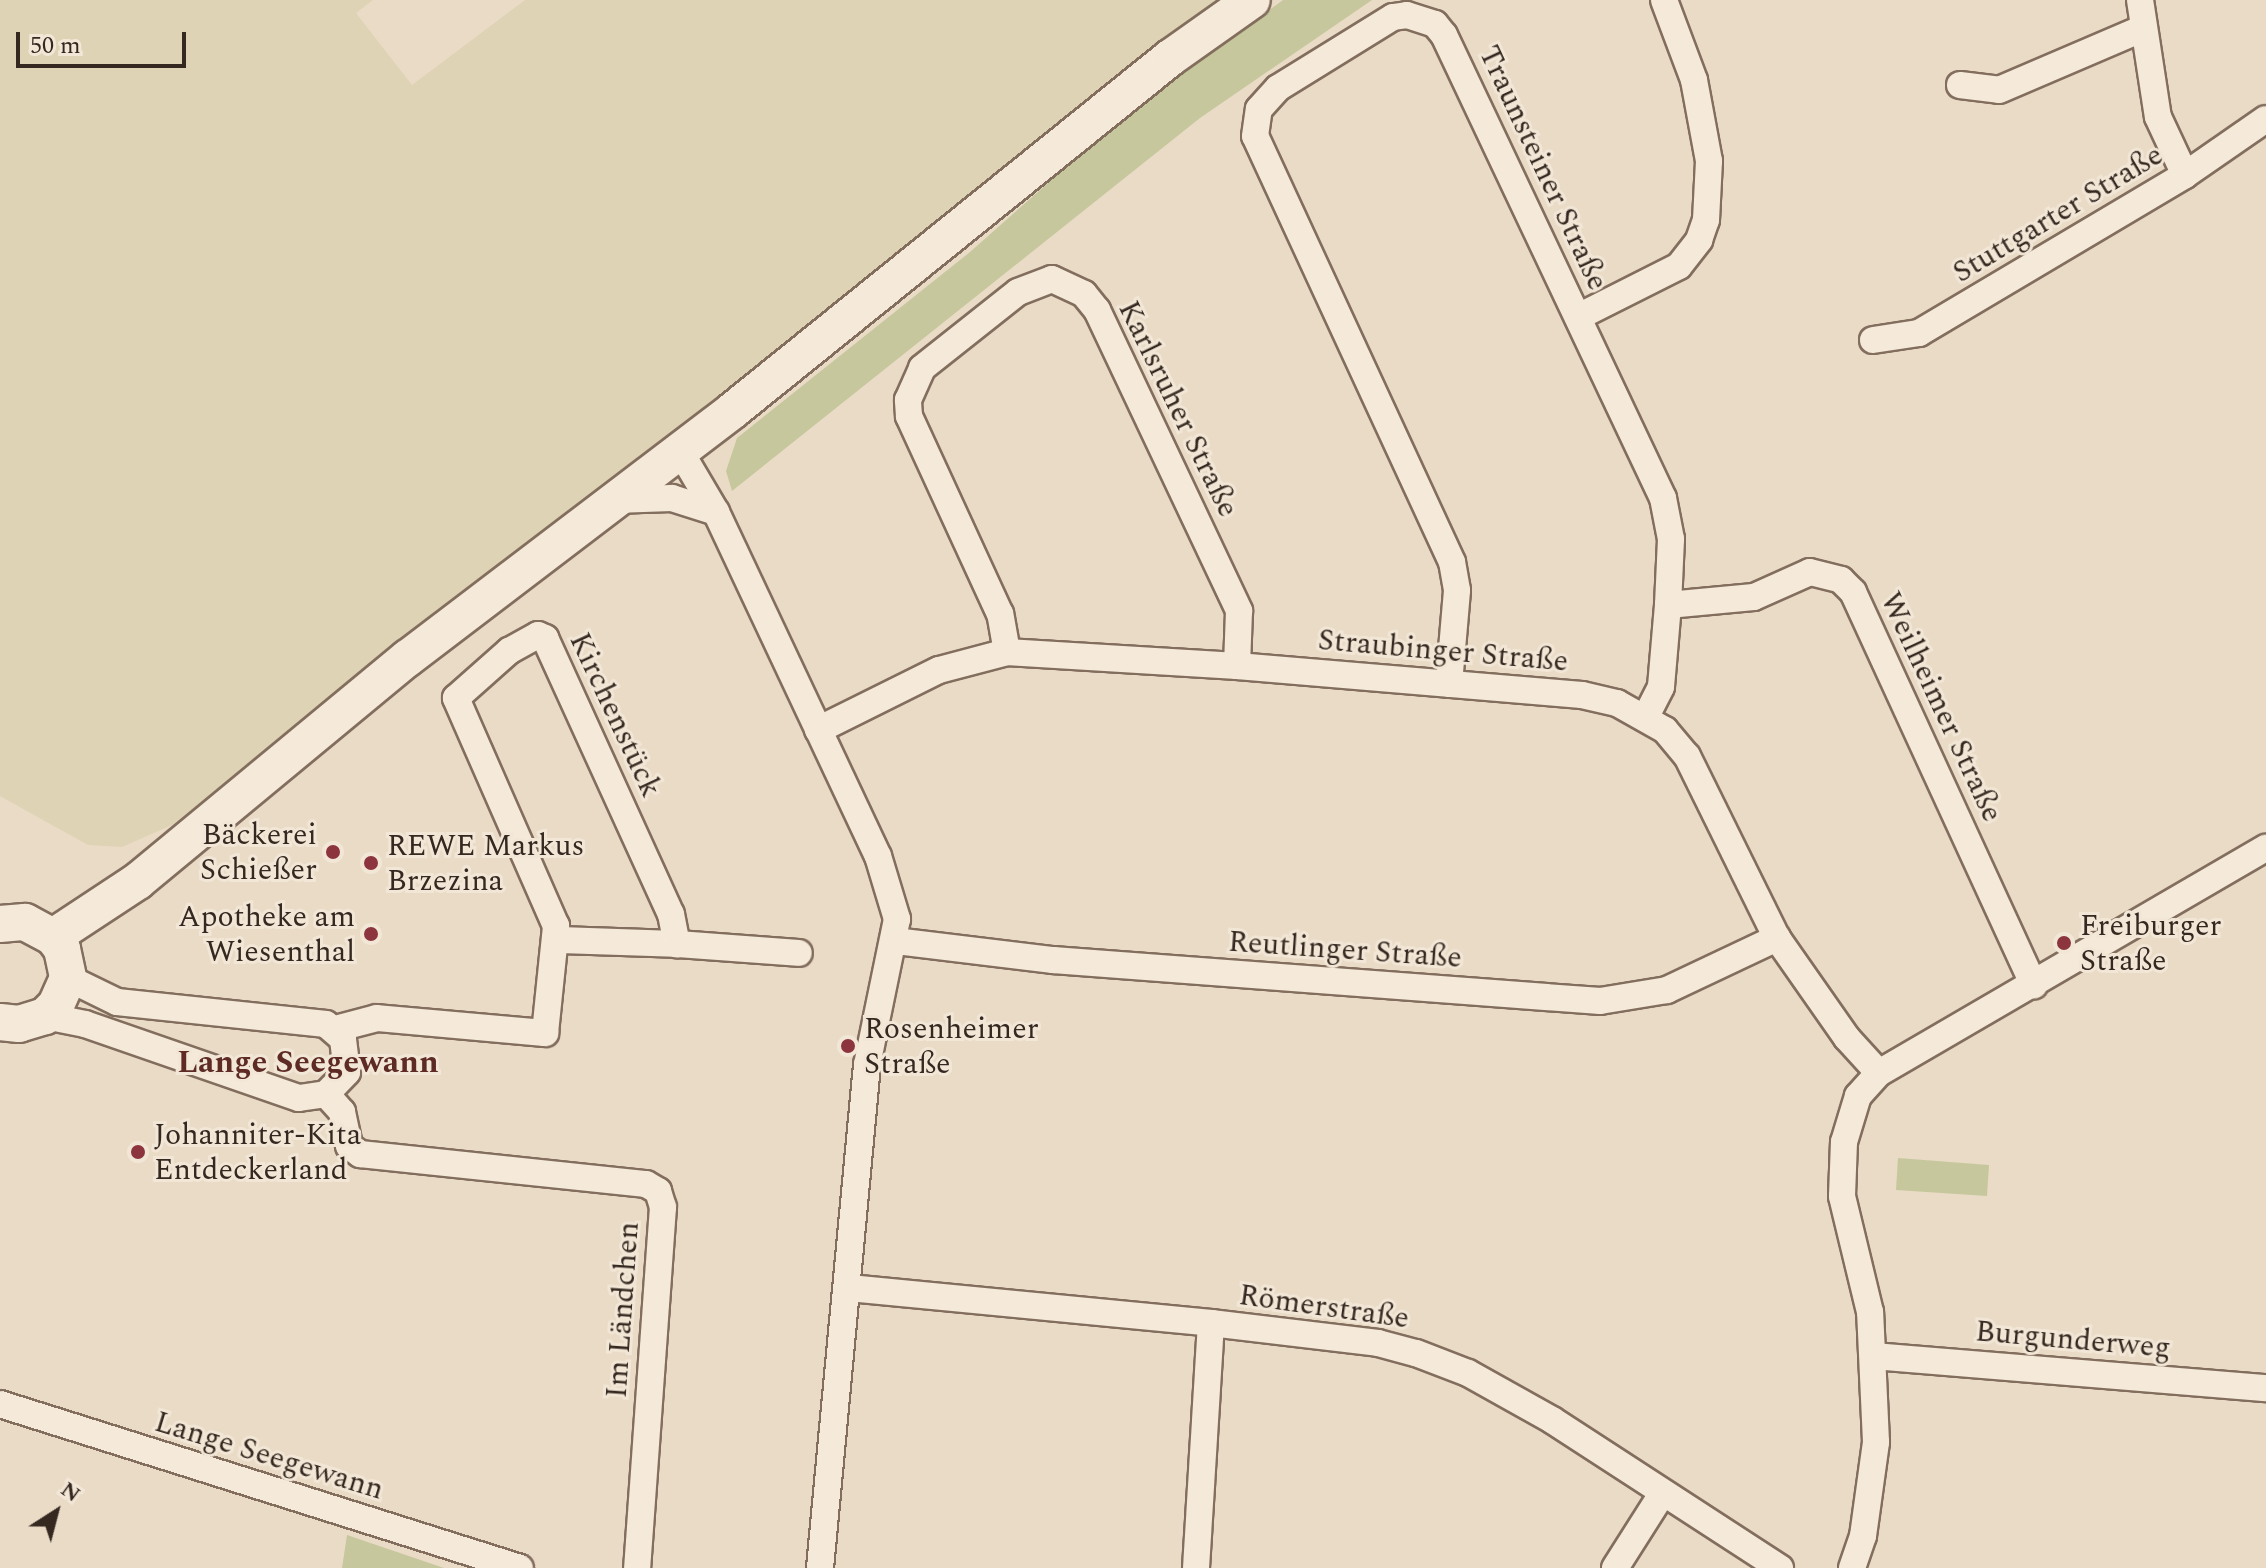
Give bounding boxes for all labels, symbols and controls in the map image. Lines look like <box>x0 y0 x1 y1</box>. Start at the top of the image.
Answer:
scale bar <box>20 16 190 66</box>
text: 50 m <box>30 28 81 64</box>
street label: Traunsteiner Straße <box>1471 40 1615 296</box>
street label: Stuttgarter Straße <box>1946 137 2170 291</box>
street label: Karlsruher Straße <box>1110 295 1246 523</box>
street label: Weilheimer Straße <box>1872 586 2010 828</box>
street label: Straubinger Straße <box>1316 622 1570 680</box>
street label: Kirchenstück <box>561 627 669 803</box>
place label: Bäckerei Schießer <box>200 817 317 888</box>
place label: REWE Markus Brzezina <box>387 828 584 898</box>
marker: Bäckerei Schießer <box>324 843 342 861</box>
marker: REWE Markus Brzezina <box>362 854 380 872</box>
place label: Apotheke am Wiesenthal <box>178 899 355 970</box>
place label: Freiburger Straße <box>2080 908 2221 978</box>
street label: Reutlinger Straße <box>1227 924 1463 976</box>
marker: Apotheke am Wiesenthal <box>362 925 380 943</box>
marker: Freiburger Straße <box>2055 934 2073 952</box>
place label: Rosenheimer Straße <box>864 1011 1039 1082</box>
marker: Rosenheimer Straße <box>839 1037 857 1055</box>
district label: Lange Seegewann <box>177 1044 439 1082</box>
place label: Johanniter-Kita Entdeckerland <box>154 1117 361 1188</box>
marker: Johanniter-Kita Entdeckerland <box>129 1143 147 1161</box>
street label: Im Ländchen <box>599 1221 647 1399</box>
street label: Römerstraße <box>1237 1277 1411 1337</box>
street label: Burgunderweg <box>1974 1314 2172 1366</box>
street label: Lange Seegewann <box>150 1404 388 1508</box>
north arrow <box>16 1472 96 1552</box>
text: N <box>53 1474 87 1511</box>

